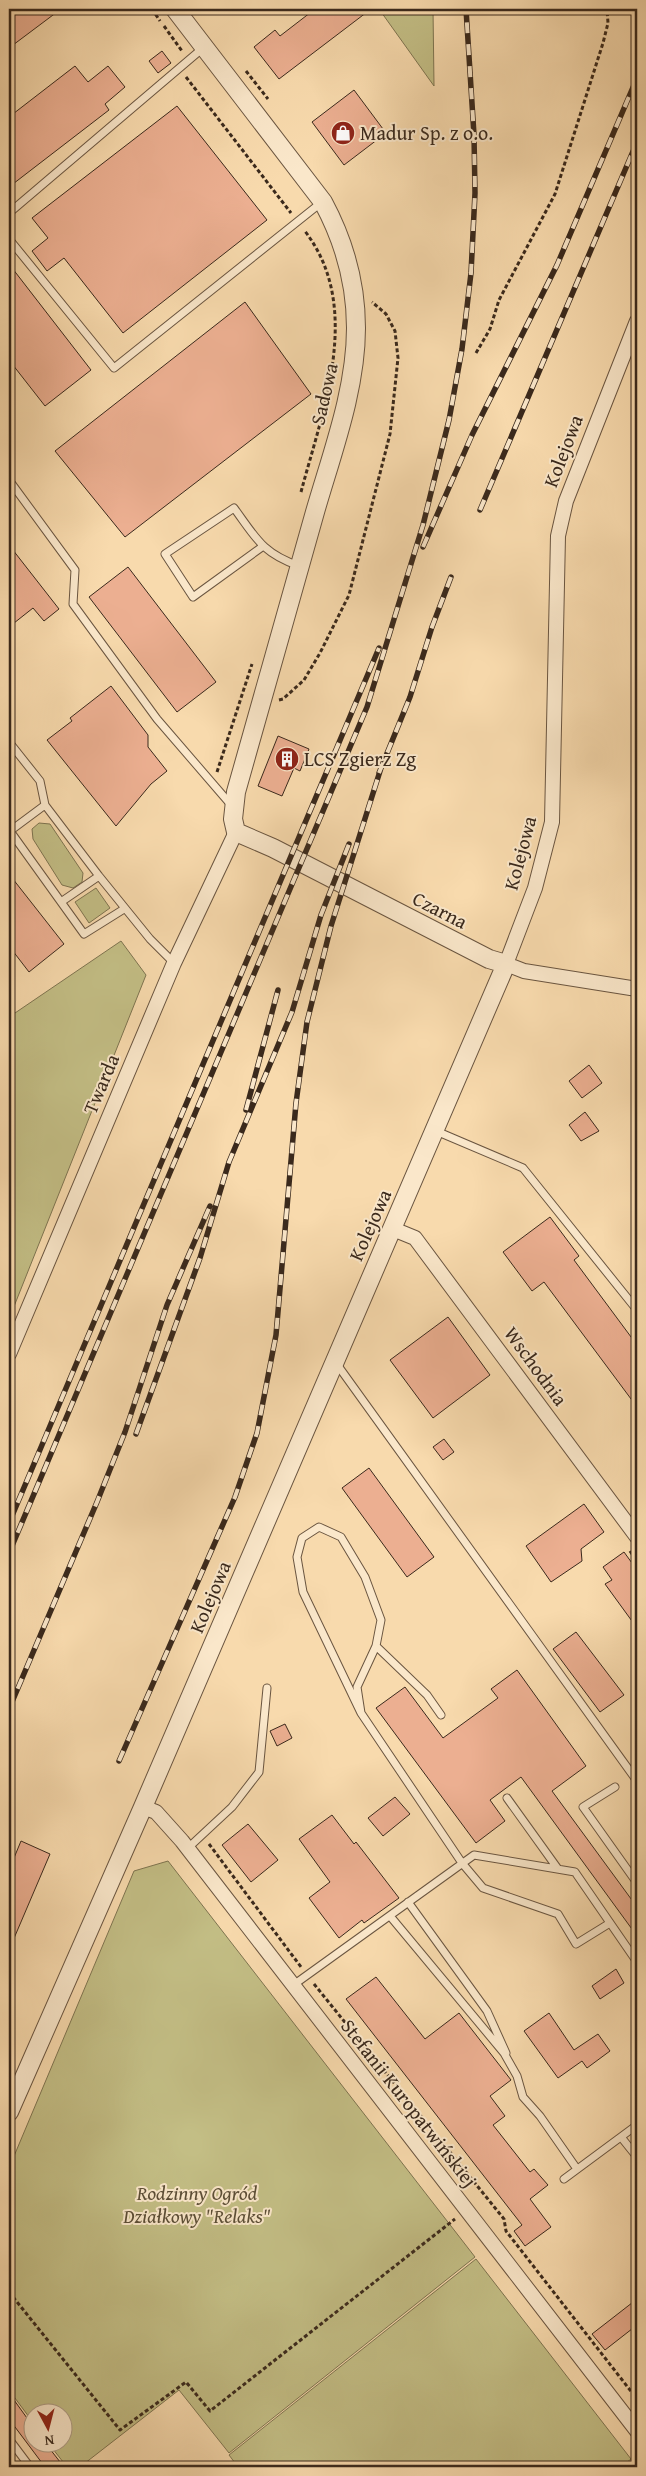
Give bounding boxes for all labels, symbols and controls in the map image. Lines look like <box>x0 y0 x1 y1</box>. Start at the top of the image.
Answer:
place label: Madur Sp. z o.o. <box>360 118 493 147</box>
shop icon: Madur Sp. z o.o. <box>330 120 356 146</box>
street label: Sadowa <box>302 359 345 428</box>
street label: Kolejowa <box>535 410 590 491</box>
place label: LCS Zgierz Zg <box>304 744 416 773</box>
building icon: LCS Zgierz Zg <box>274 746 300 772</box>
street label: Kolejowa <box>496 812 543 893</box>
street label: Czarna <box>408 883 473 936</box>
street label: Twarda <box>75 1049 126 1118</box>
street label: Kolejowa <box>341 1184 398 1265</box>
street label: Wschodnia <box>498 1320 575 1412</box>
street label: Kolejowa <box>181 1556 238 1637</box>
street label: Stefanii Kuropatwińskiej <box>334 2012 484 2193</box>
park label: Rodzinny Ogród Działkowy "Relaks" <box>122 2178 271 2230</box>
north arrow <box>22 2404 72 2454</box>
text: N <box>43 2430 55 2451</box>

